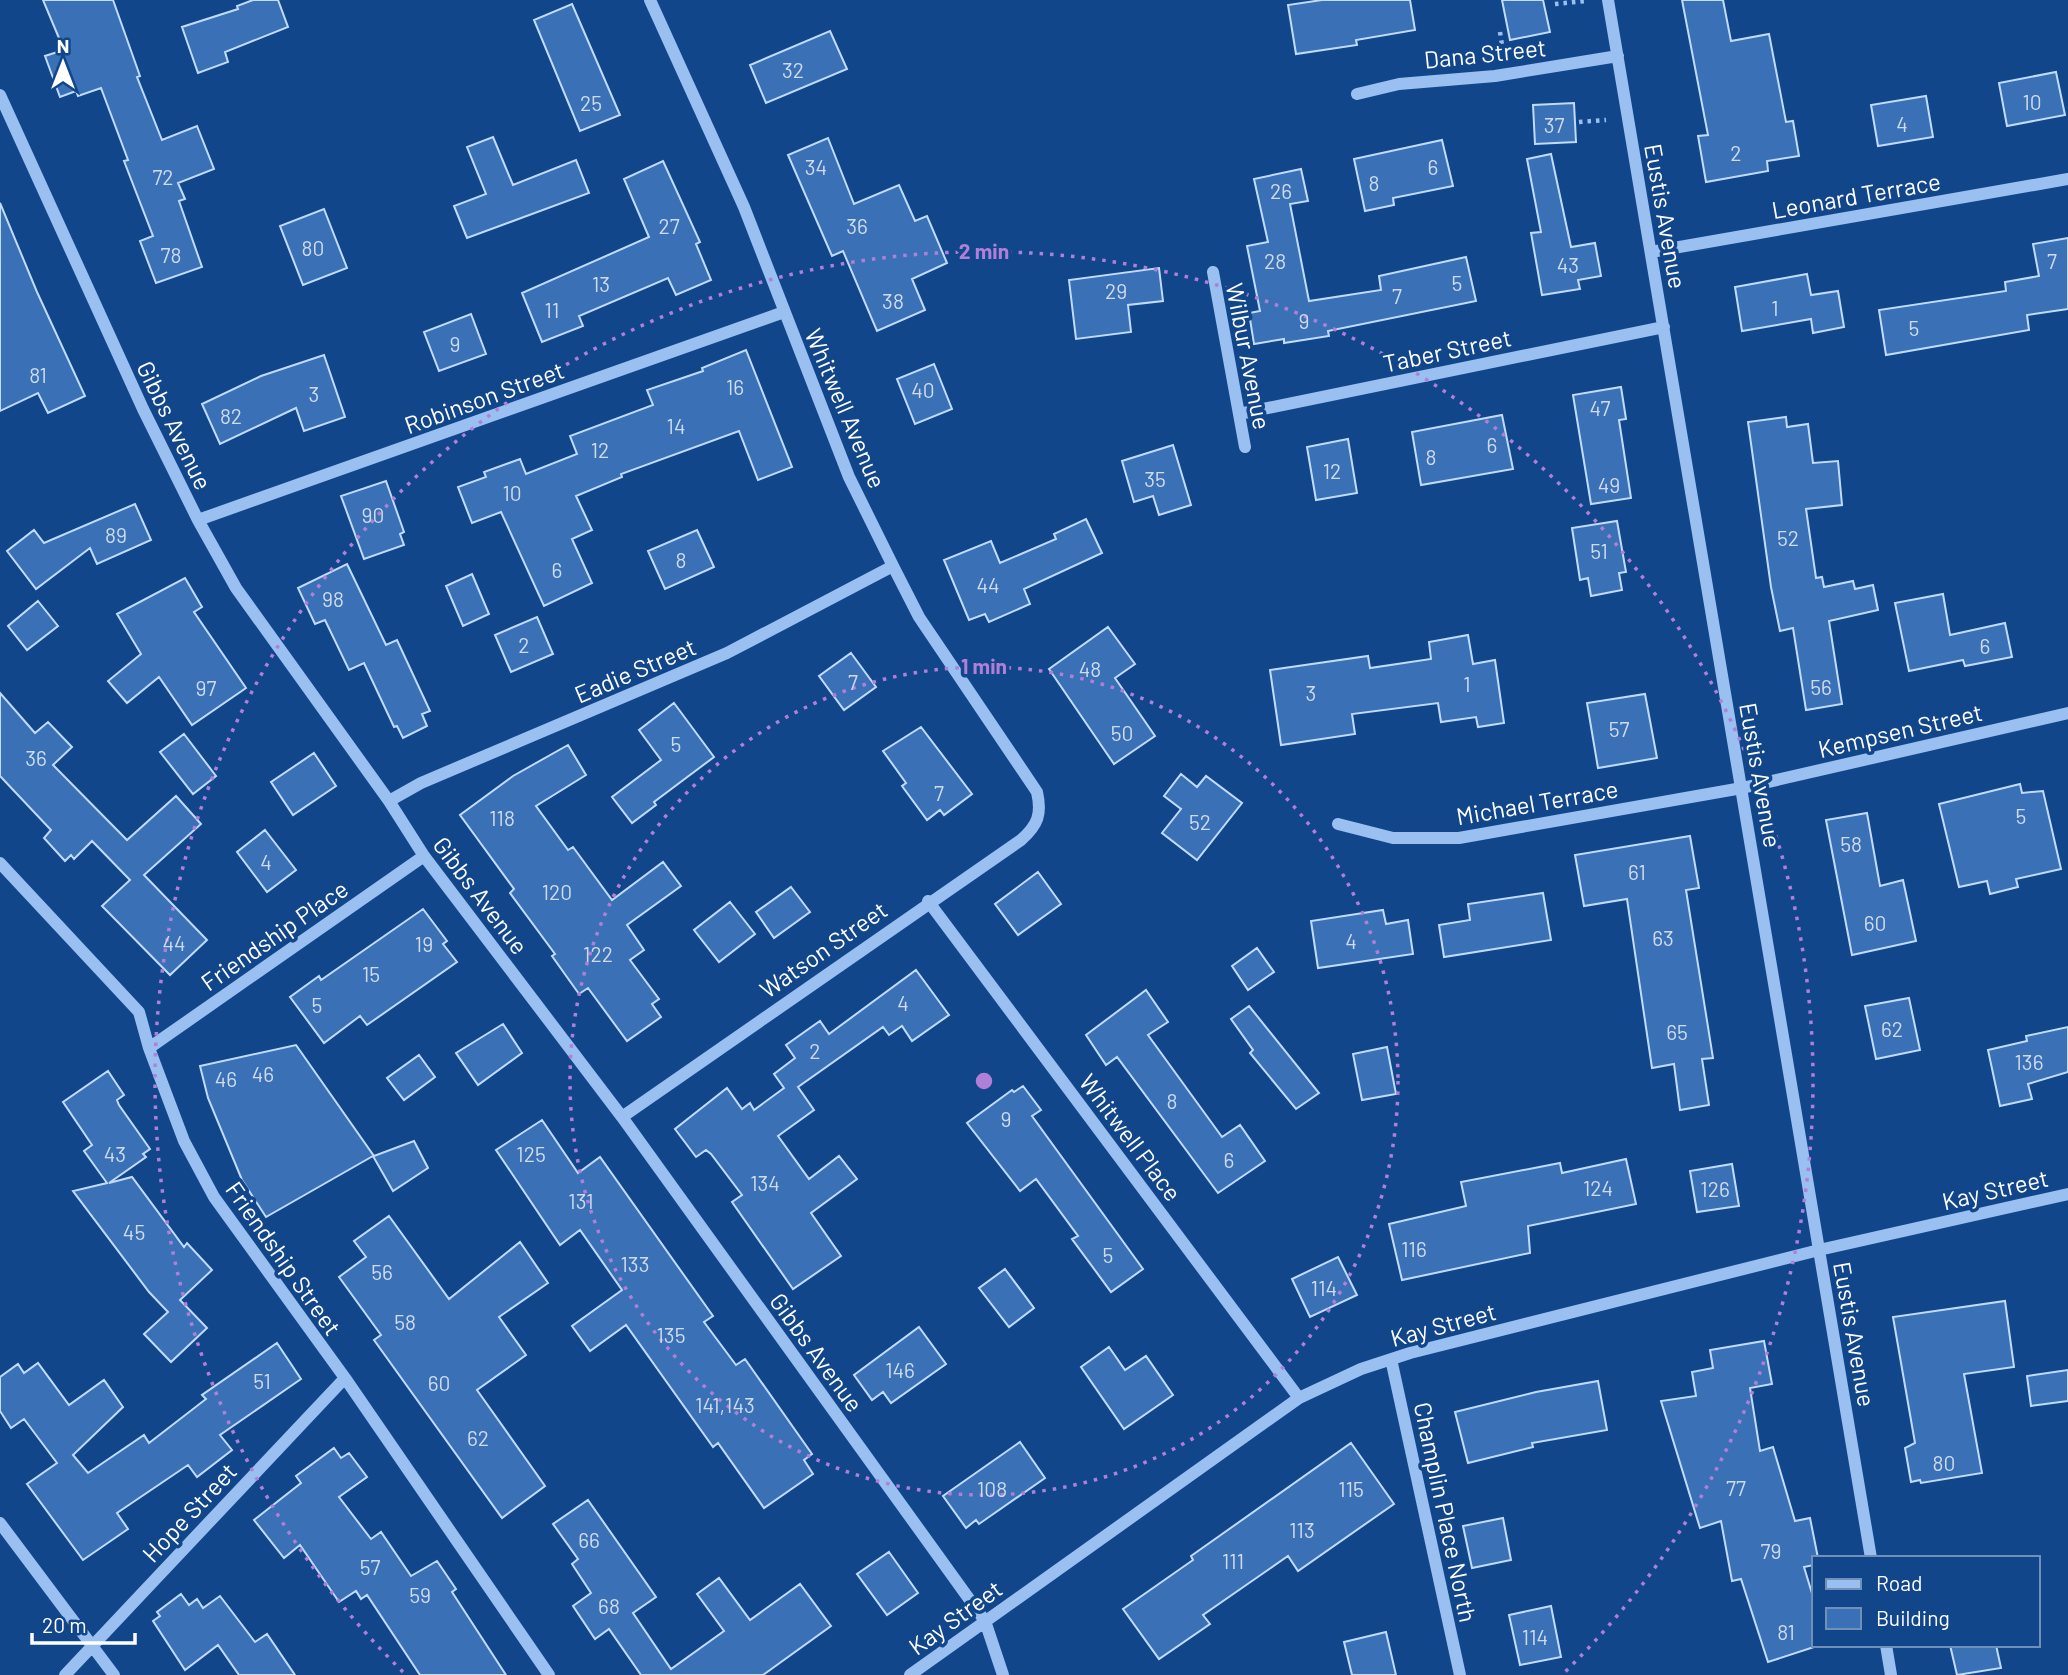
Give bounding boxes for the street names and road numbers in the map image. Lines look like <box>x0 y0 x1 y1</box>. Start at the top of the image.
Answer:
street label: Dana Street <box>1423 32 1547 74</box>
street label: Eustis Avenue <box>1639 141 1693 291</box>
street label: Leonard Terrace <box>1769 166 1943 224</box>
street label: Wilbur Avenue <box>1221 280 1277 432</box>
street label: Taber Street <box>1380 322 1514 378</box>
street label: Whitwell Avenue <box>799 324 893 492</box>
street label: Robinson Street <box>400 355 568 439</box>
street label: Gibbs Avenue <box>131 356 219 494</box>
street label: Eadie Street <box>570 631 700 709</box>
street label: Kempsen Street <box>1815 697 1985 763</box>
street label: Eustis Avenue <box>1734 700 1788 850</box>
street label: Michael Terrace <box>1454 774 1620 830</box>
street label: Gibbs Avenue <box>427 831 535 959</box>
street label: Friendship Place <box>195 874 353 996</box>
street label: Watson Street <box>754 894 892 1004</box>
street label: Whitwell Place <box>1074 1068 1188 1206</box>
street label: Kay Street <box>1939 1163 2051 1215</box>
street label: Friendship Street <box>220 1176 348 1340</box>
street label: Eustis Avenue <box>1828 1259 1882 1409</box>
street label: Gibbs Avenue <box>764 1287 870 1417</box>
street label: Kay Street <box>1387 1296 1499 1352</box>
street label: Champlin Place North <box>1409 1399 1483 1625</box>
street label: Hope Street <box>136 1456 242 1568</box>
street label: Kay Street <box>903 1573 1007 1661</box>

